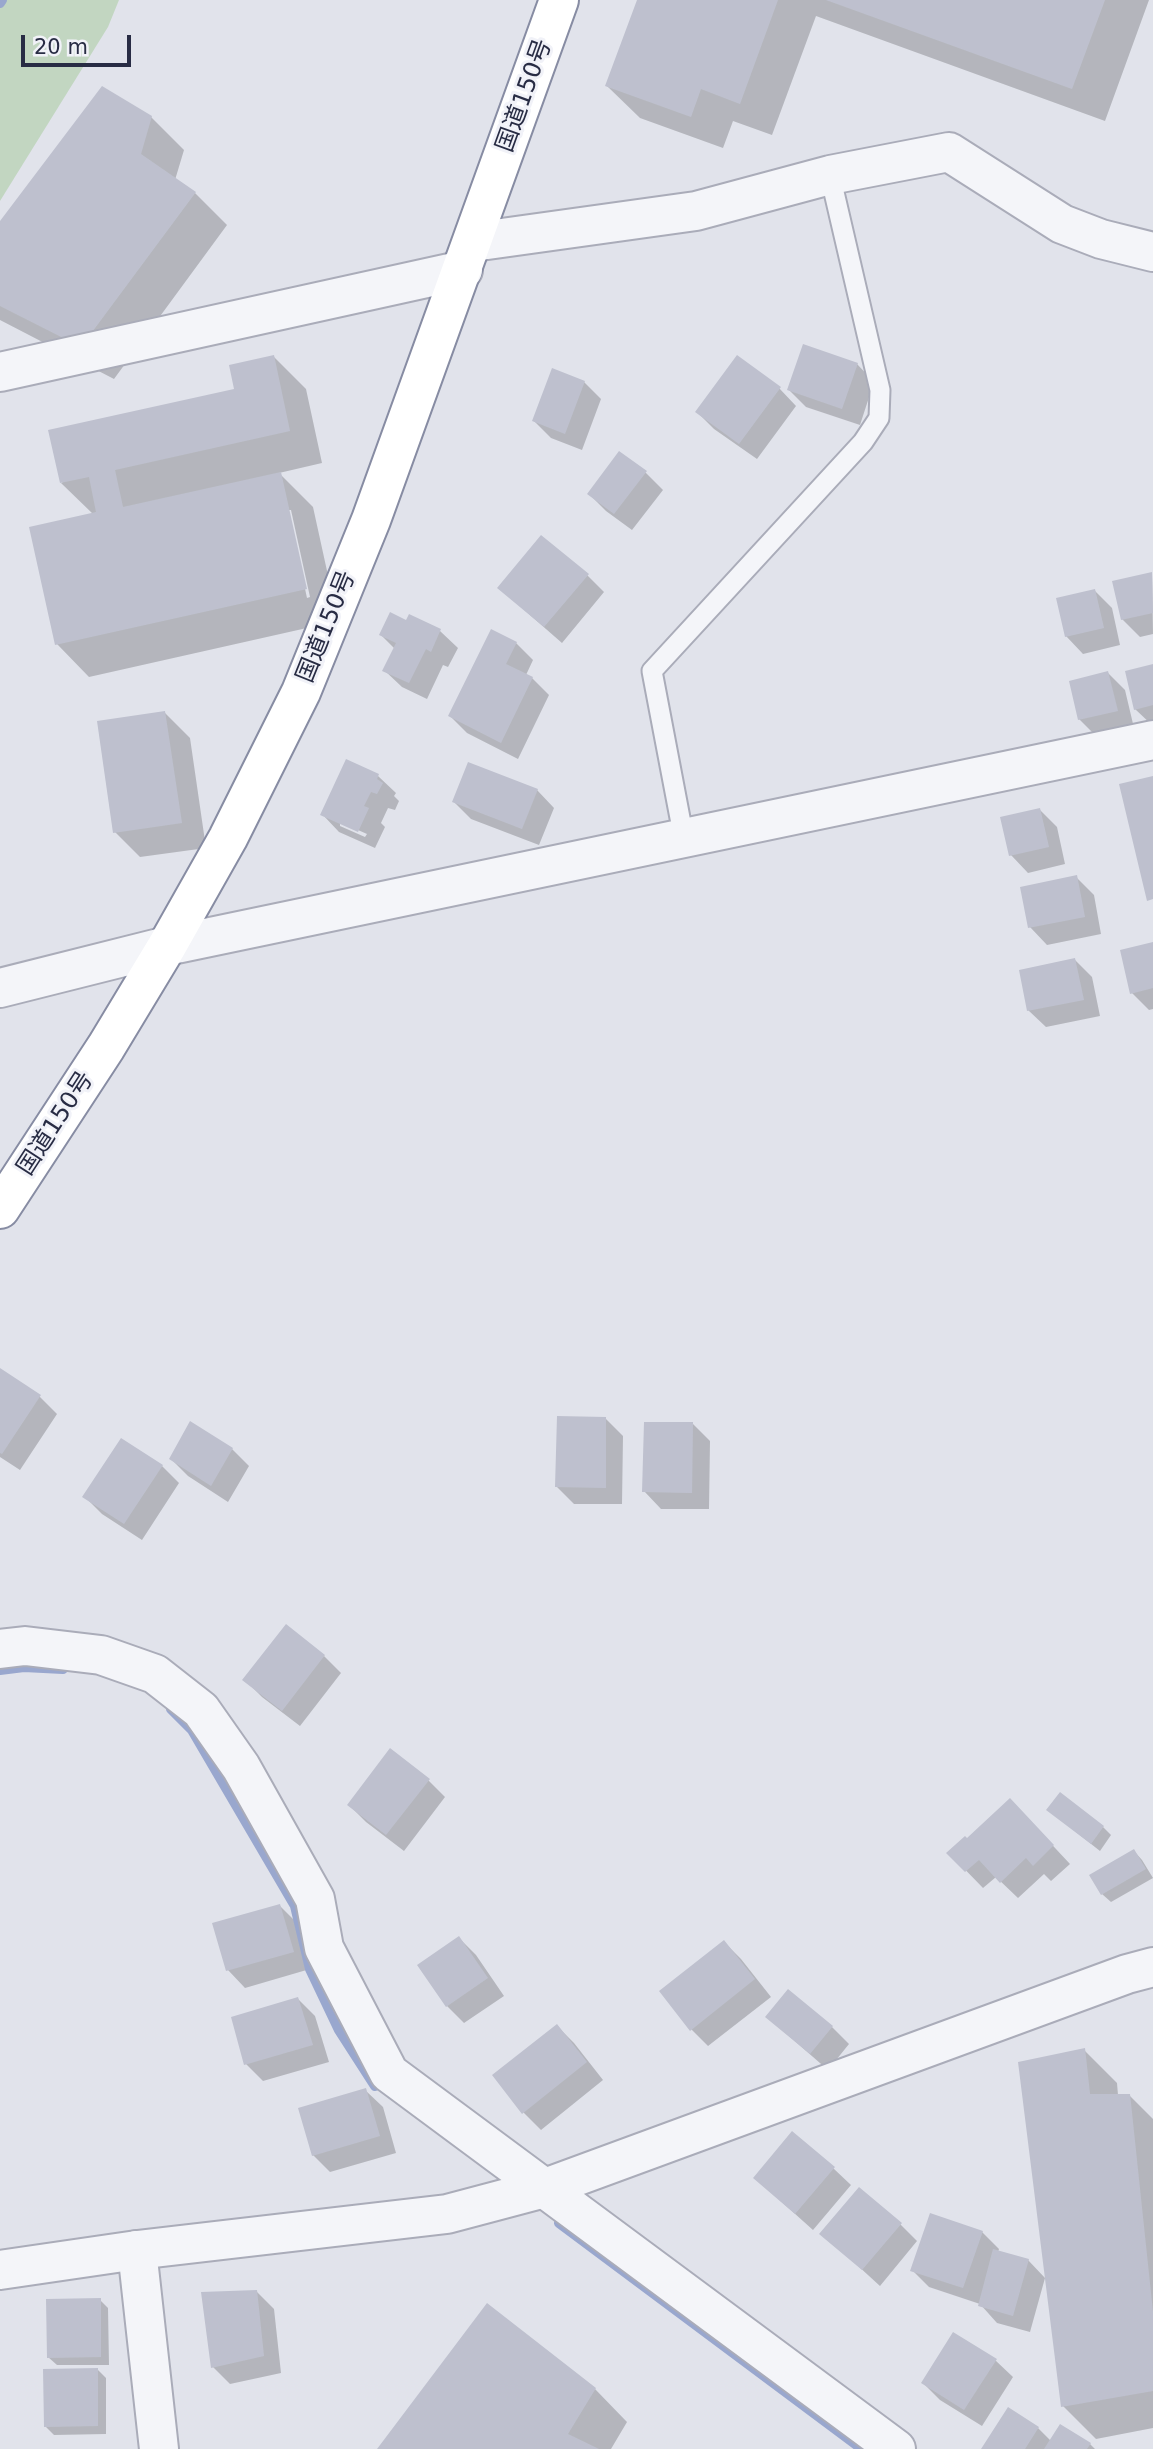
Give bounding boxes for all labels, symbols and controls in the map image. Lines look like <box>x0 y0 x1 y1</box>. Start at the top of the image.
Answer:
scale bar <box>24 21 135 65</box>
text: 20 m <box>34 35 88 59</box>
street label: 国道150号 <box>491 36 559 156</box>
street label: 国道150号 <box>292 567 362 687</box>
street label: 国道150号 <box>12 1067 100 1181</box>

